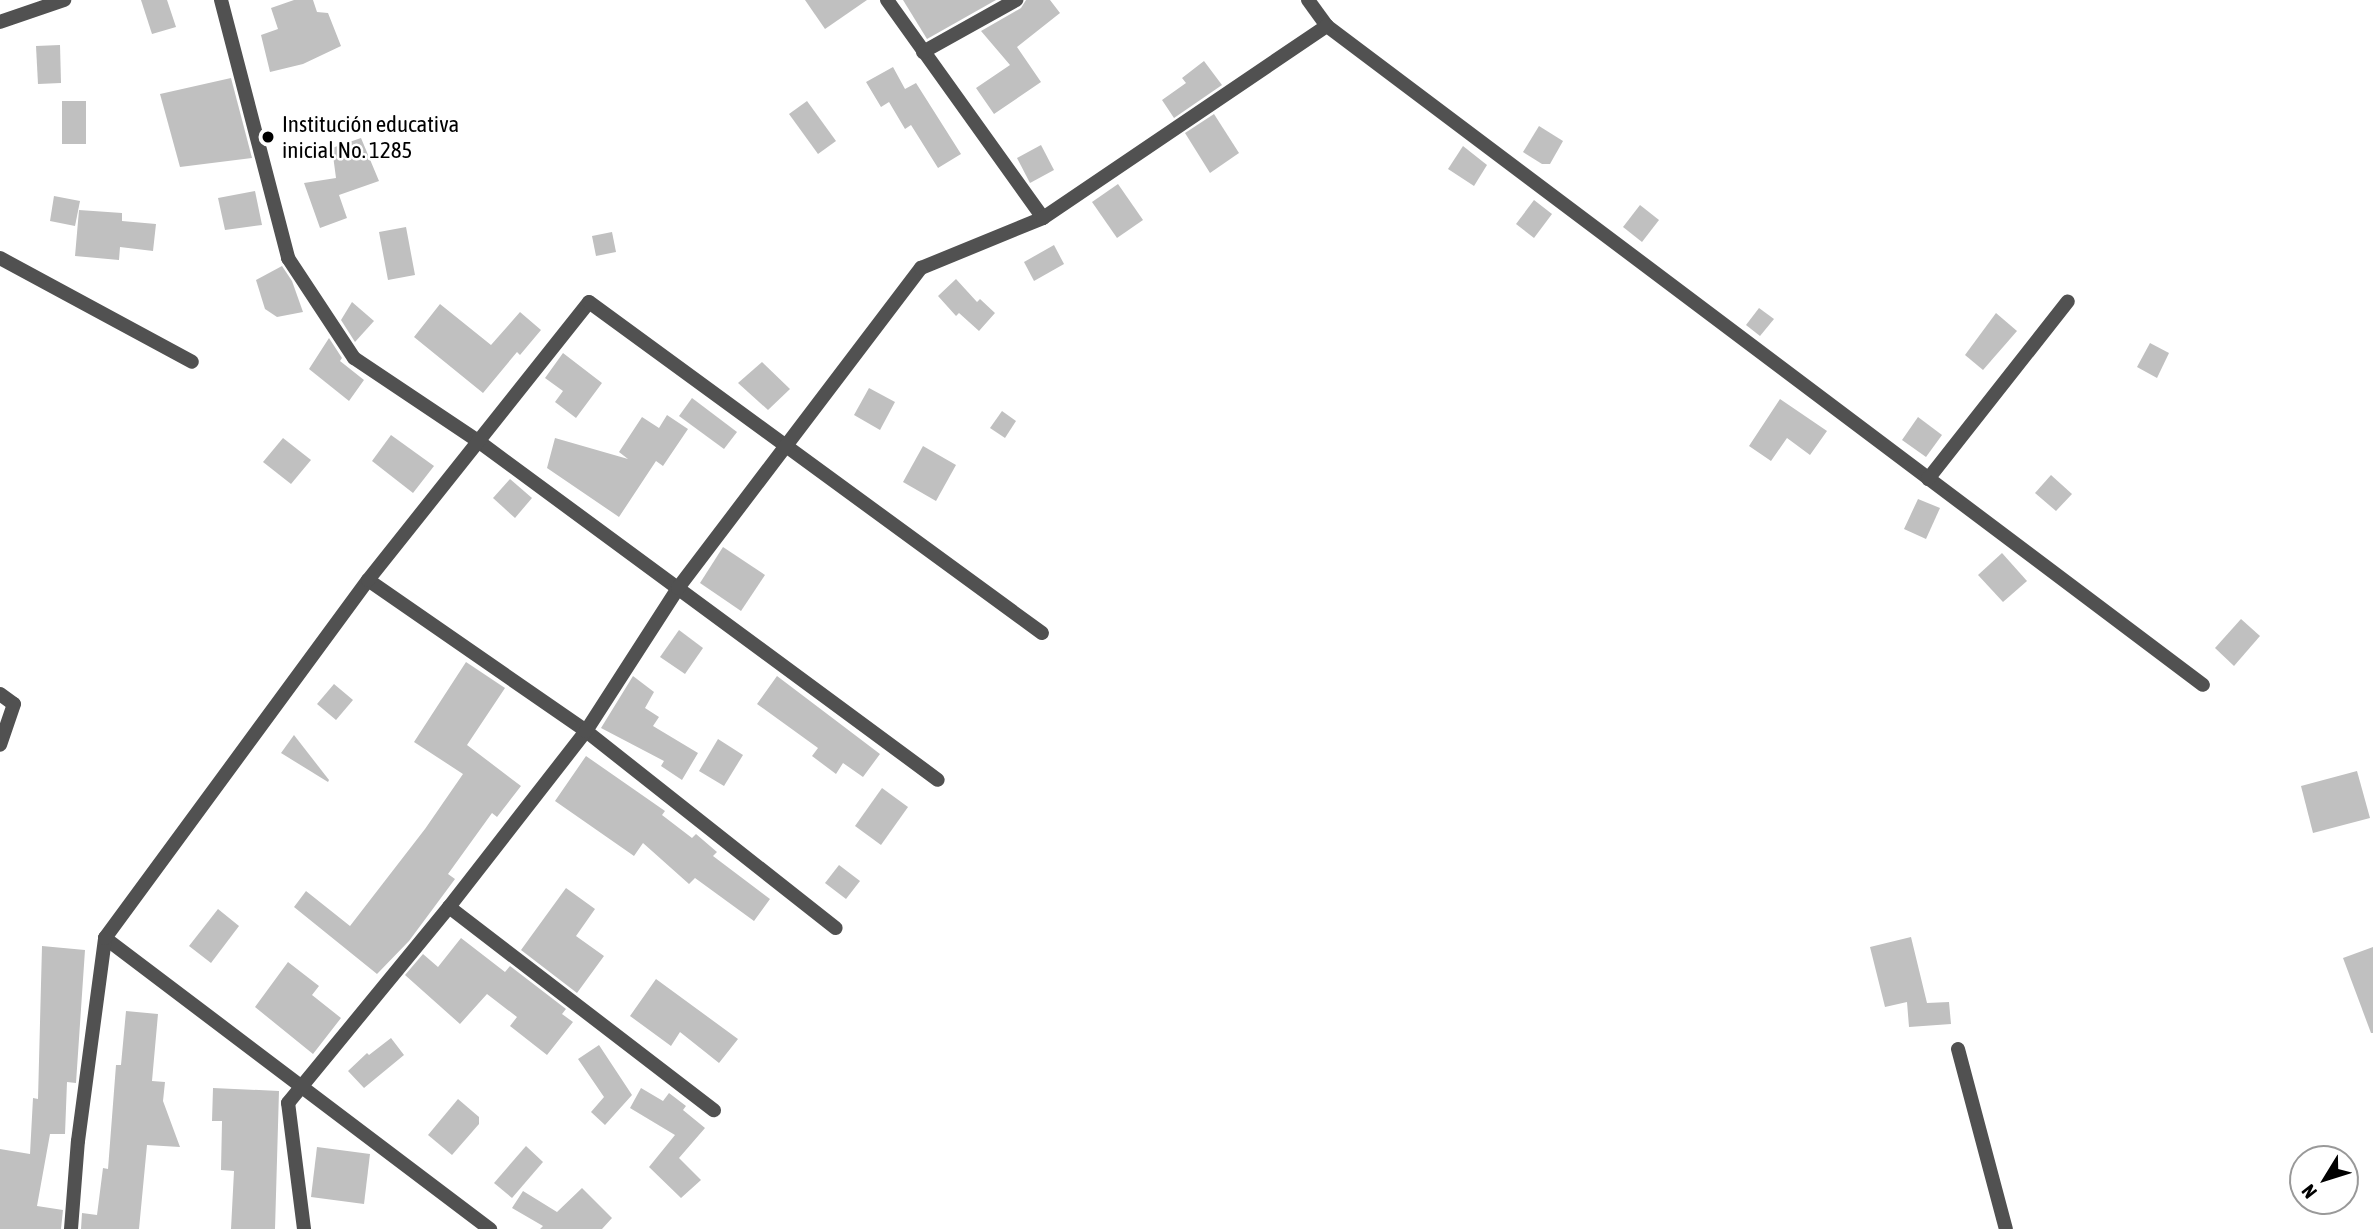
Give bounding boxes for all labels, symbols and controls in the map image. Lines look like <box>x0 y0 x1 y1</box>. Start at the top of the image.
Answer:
place label: Institución educativa inicial No. 1285 <box>282 110 459 164</box>
marker: Institución educativa inicial No. 1285 <box>260 129 276 145</box>
north arrow <box>2289 1145 2359 1215</box>
text: N <box>2297 1181 2321 1203</box>

